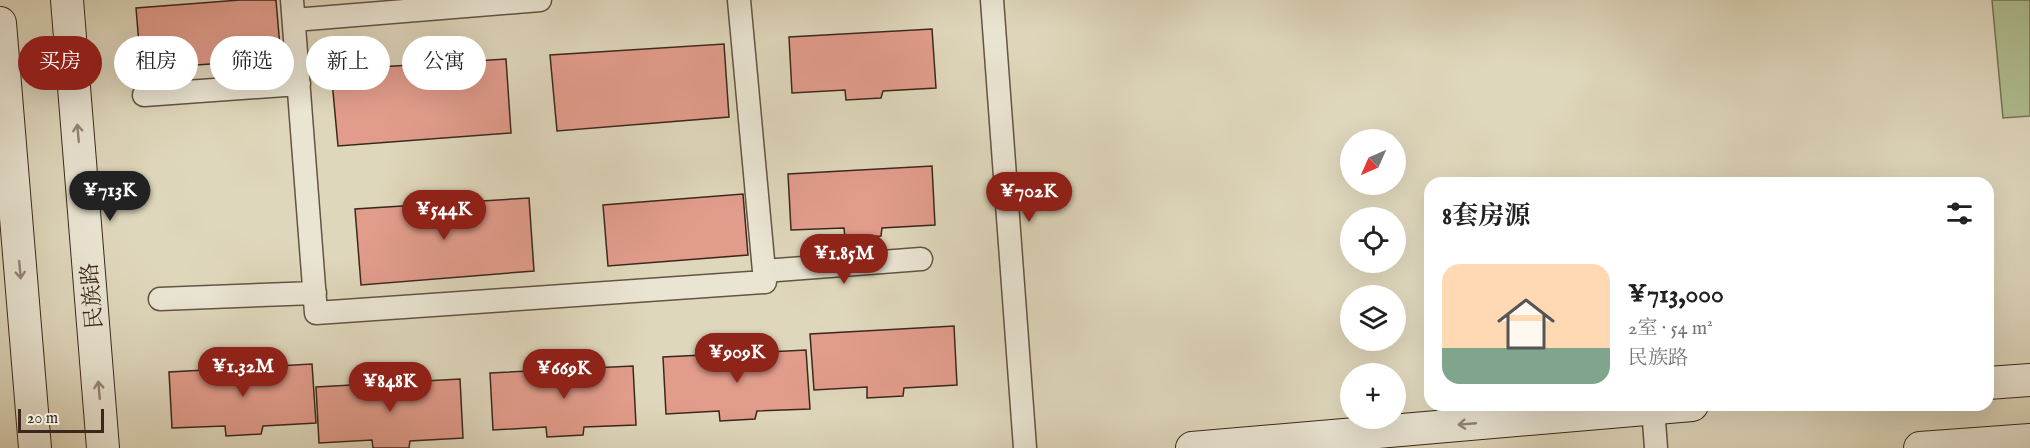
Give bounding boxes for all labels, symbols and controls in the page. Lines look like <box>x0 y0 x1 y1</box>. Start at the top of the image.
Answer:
chip: 买房 <box>18 36 102 90</box>
chip: 租房 <box>114 36 198 90</box>
chip: 筛选 <box>210 36 294 90</box>
chip: 新上 <box>306 36 390 90</box>
chip: 公寓 <box>402 36 486 90</box>
one-way arrow <box>72 123 83 143</box>
north arrow <box>1340 129 1406 195</box>
map controls <box>1340 129 1406 429</box>
pin: ¥713K <box>68 171 152 222</box>
pin: ¥702K <box>987 172 1071 223</box>
text: ¥713K <box>83 178 137 203</box>
text: ¥702K <box>1000 179 1058 204</box>
pin: ¥544K <box>402 190 486 241</box>
text: ¥544K <box>416 197 472 222</box>
icon: filters <box>1943 197 1976 230</box>
text: 8套房源 <box>1442 200 1530 233</box>
button: locate <box>1340 207 1406 273</box>
pin: ¥1.85M <box>795 234 893 285</box>
text: ¥1.85M <box>814 241 874 266</box>
one-way arrow <box>15 259 26 279</box>
street label: 民族路 <box>76 262 110 330</box>
text: ¥713,000 <box>1628 278 1724 311</box>
button: layers <box>1340 285 1406 351</box>
icon: home <box>1490 288 1562 360</box>
text: 2室 · 54 m² <box>1628 316 1713 341</box>
pin: ¥909K <box>695 333 779 384</box>
text: ¥909K <box>709 340 765 365</box>
text: 民族路 <box>1628 346 1688 371</box>
pin: ¥1.32M <box>194 347 292 398</box>
pin: ¥669K <box>522 349 606 400</box>
text: ¥1.32M <box>212 354 274 379</box>
text: ¥669K <box>537 356 591 381</box>
pin: ¥848K <box>348 362 432 413</box>
button: + <box>1340 363 1406 429</box>
text: ¥848K <box>363 369 417 394</box>
one-way arrow <box>93 380 104 400</box>
scale bar <box>18 406 104 434</box>
text: 20 m <box>27 409 58 429</box>
one-way arrow <box>1457 419 1477 430</box>

